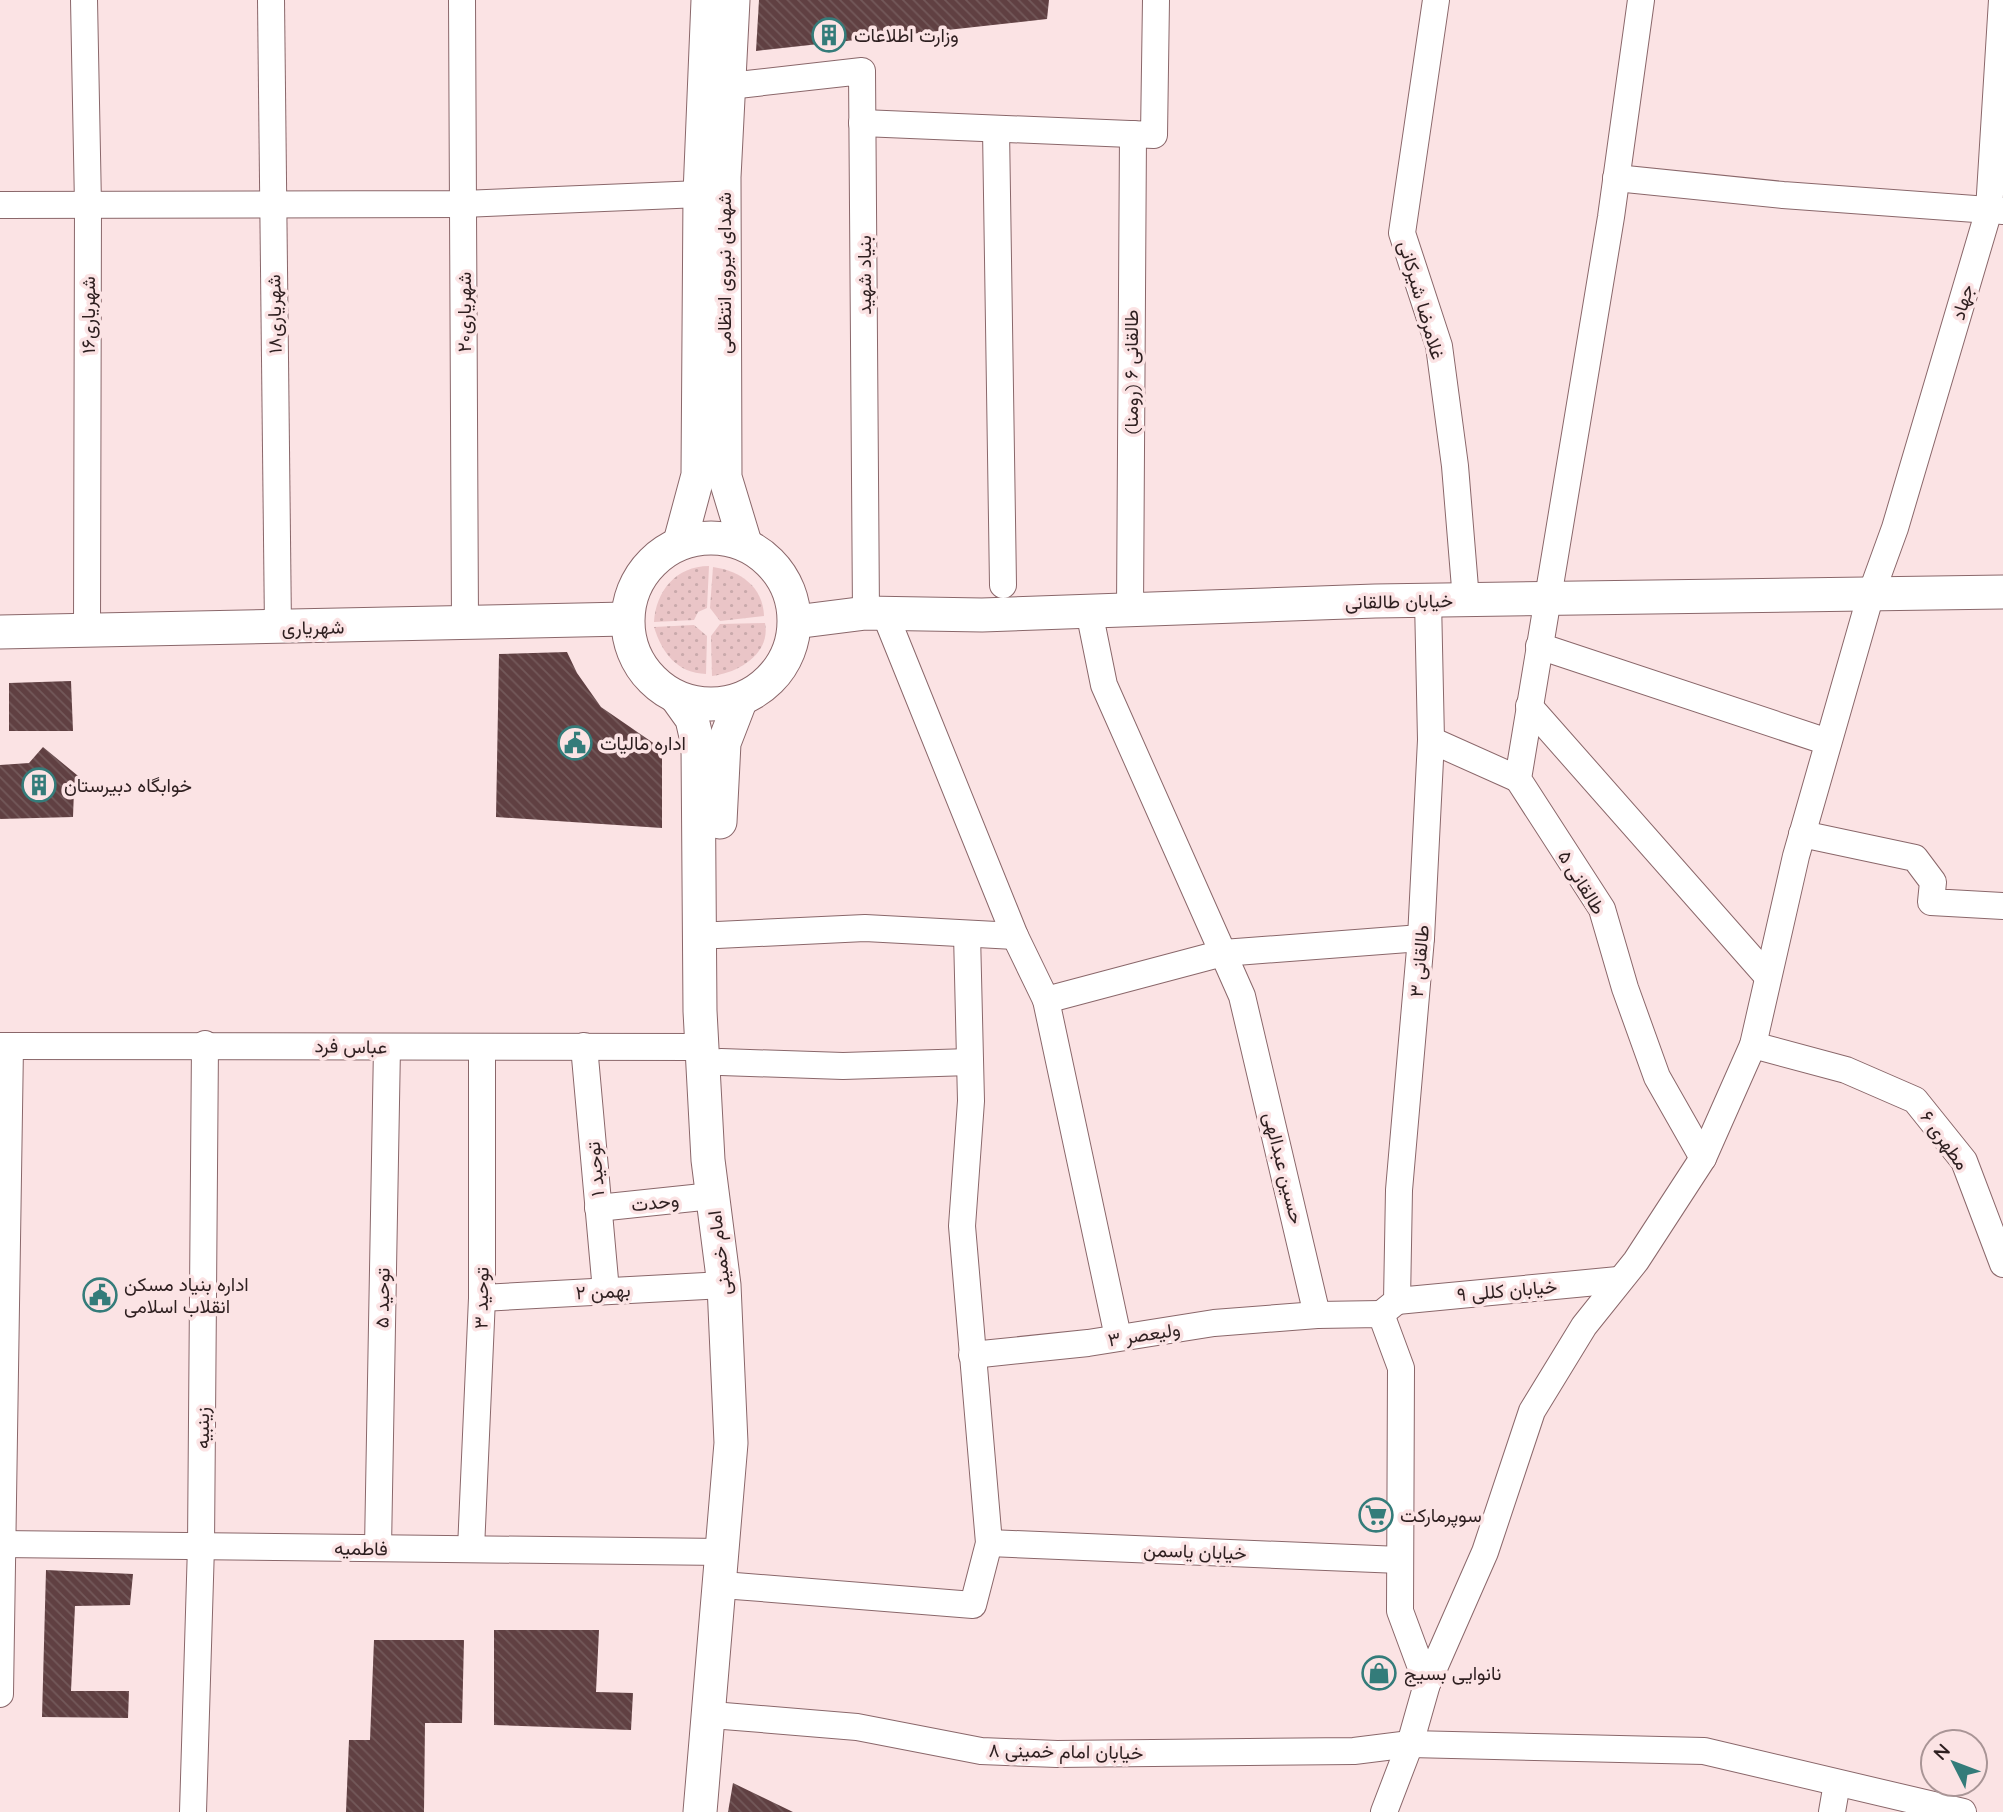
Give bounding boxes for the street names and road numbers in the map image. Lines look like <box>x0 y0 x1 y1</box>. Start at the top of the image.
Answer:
street label: شهدای نیروی انتظامی <box>712 192 736 354</box>
street label: بنیاد شهید <box>852 235 876 315</box>
street label: غلامرضا شیرکانی <box>1394 238 1450 362</box>
street label: شهریاری۲۰ <box>452 272 476 352</box>
street label: شهریاری۱۸ <box>261 274 287 354</box>
street label: شهریاری۱۶ <box>76 276 100 354</box>
street label: جهاد <box>1945 281 1979 323</box>
street label: طالقانی ۶ (رومنا) <box>1119 309 1143 435</box>
street label: خیابان طالقانی <box>1345 588 1453 614</box>
street label: شهریاری <box>281 614 345 640</box>
street label: طالقانی ۵ <box>1553 845 1611 919</box>
street label: طالقانی ۳ <box>1404 924 1434 998</box>
street label: عباس فرد <box>314 1033 388 1059</box>
street label: مطهری ۶ <box>1915 1106 1975 1174</box>
street label: حسین عبدالهی <box>1259 1110 1309 1226</box>
street label: توحید ۱ <box>581 1141 609 1197</box>
street label: وحدت <box>630 1188 680 1216</box>
street label: امام خمینی <box>702 1209 737 1297</box>
street label: توحید ۵ <box>369 1267 395 1328</box>
street label: توحید ۳ <box>468 1267 494 1329</box>
street label: خیابان کللی ۹ <box>1456 1274 1558 1306</box>
street label: بهمن ۲ <box>575 1278 631 1304</box>
street label: ولیعصر ۳ <box>1106 1316 1182 1352</box>
street label: زینبیه <box>190 1407 214 1449</box>
street label: فاطمیه <box>334 1536 388 1560</box>
street label: خیابان یاسمن <box>1143 1537 1247 1565</box>
street label: خیابان امام خمینی ۸ <box>988 1738 1144 1765</box>

